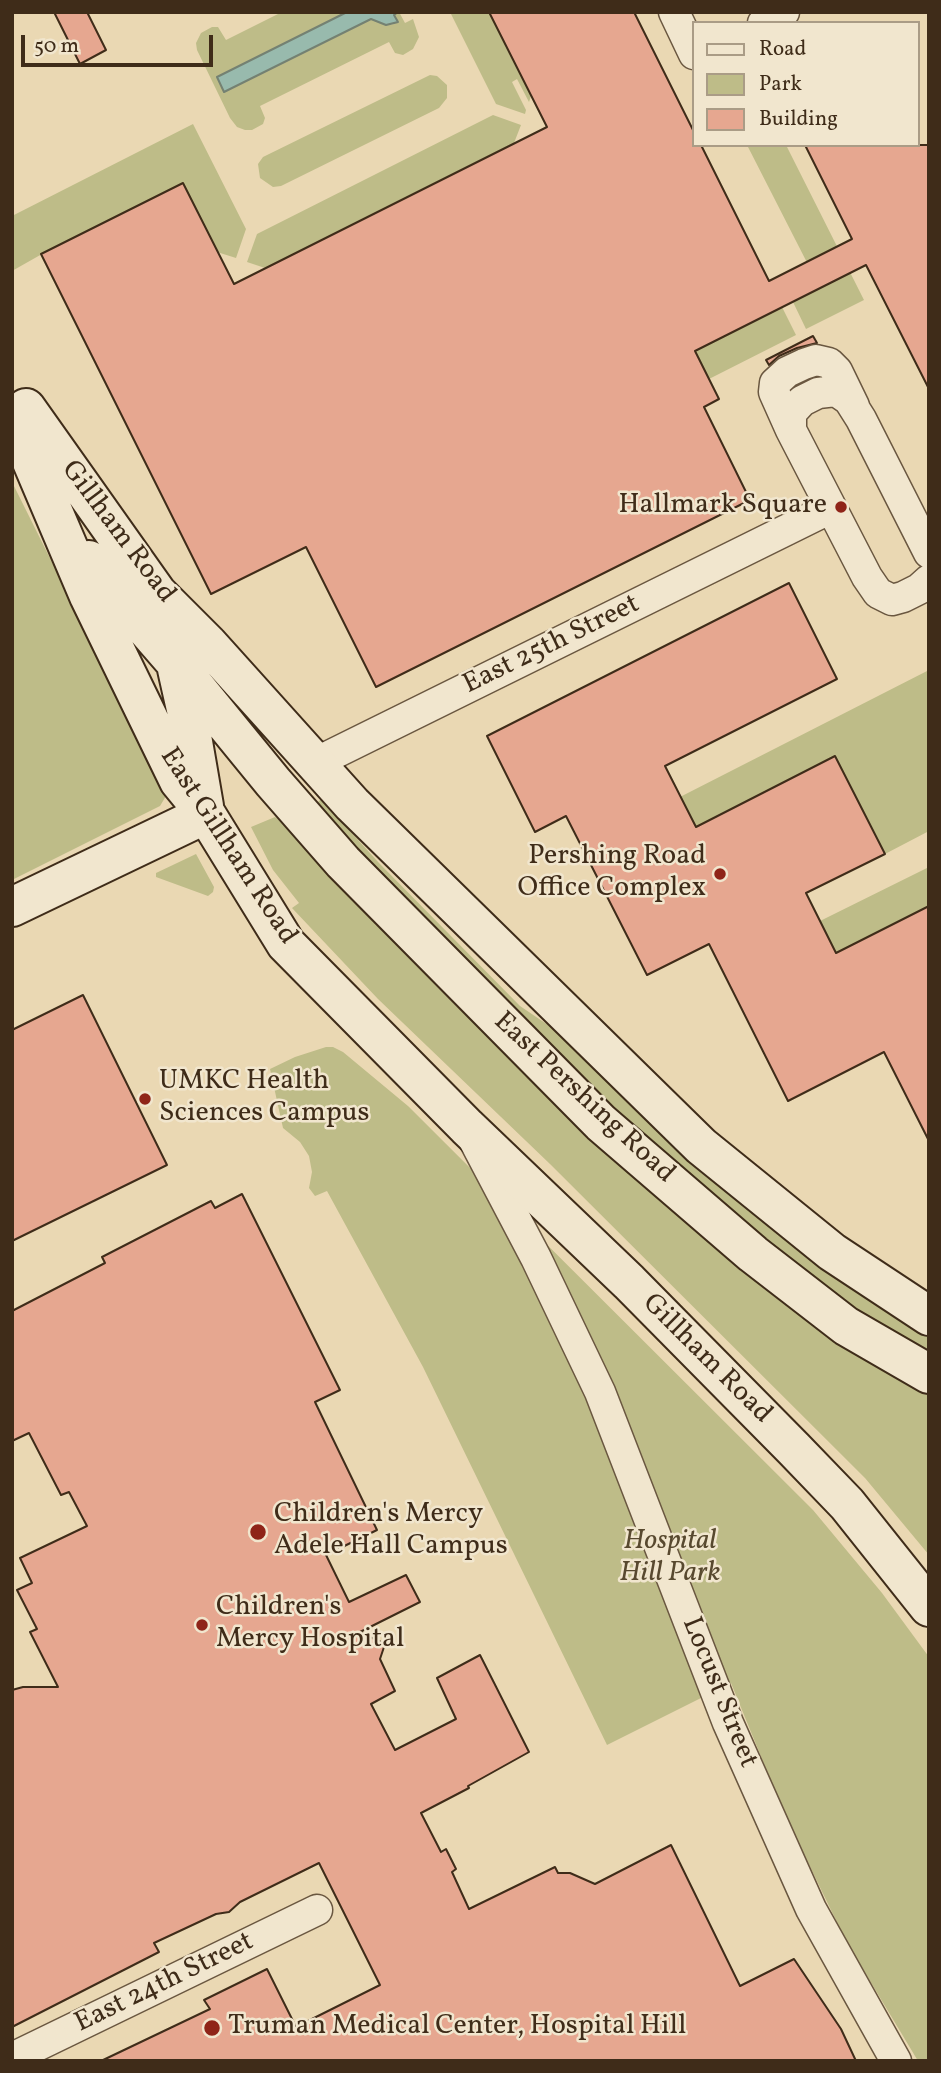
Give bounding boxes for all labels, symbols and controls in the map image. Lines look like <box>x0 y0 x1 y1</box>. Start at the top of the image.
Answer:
scale bar <box>24 21 217 65</box>
legend <box>692 21 920 147</box>
text: 50 m <box>34 32 79 61</box>
text: Road <box>759 35 806 64</box>
text: Park <box>759 70 802 99</box>
text: Building <box>759 105 838 134</box>
street label: Gillham Road <box>52 455 182 611</box>
place label: Hallmark Square <box>618 490 827 524</box>
marker: Hallmark Square <box>833 499 849 515</box>
street label: East 25th Street <box>458 589 646 703</box>
street label: East Gillham Road <box>151 742 303 952</box>
place label: Pershing Road Office Complex <box>518 841 706 907</box>
marker: Pershing Road Office Complex <box>712 866 728 882</box>
street label: East Pershing Road <box>485 1006 681 1192</box>
place label: UMKC Health Sciences Campus <box>159 1066 370 1132</box>
marker: UMKC Health Sciences Campus <box>137 1091 153 1107</box>
street label: Gillham Road <box>634 1288 778 1432</box>
place label: Children's Mercy Adele Hall Campus <box>274 1499 508 1565</box>
marker: Children's Mercy Adele Hall Campus <box>248 1522 268 1542</box>
park label: Hospital Hill Park <box>620 1526 720 1592</box>
place label: Children's Mercy Hospital <box>216 1592 404 1658</box>
street label: Locust Street <box>673 1613 763 1773</box>
marker: Children's Mercy Hospital <box>194 1617 210 1633</box>
street label: East 24th Street <box>70 1926 260 2042</box>
place label: Truman Medical Center, Hospital Hill <box>228 2011 686 2045</box>
marker: Truman Medical Center, Hospital Hill <box>202 2018 222 2038</box>

